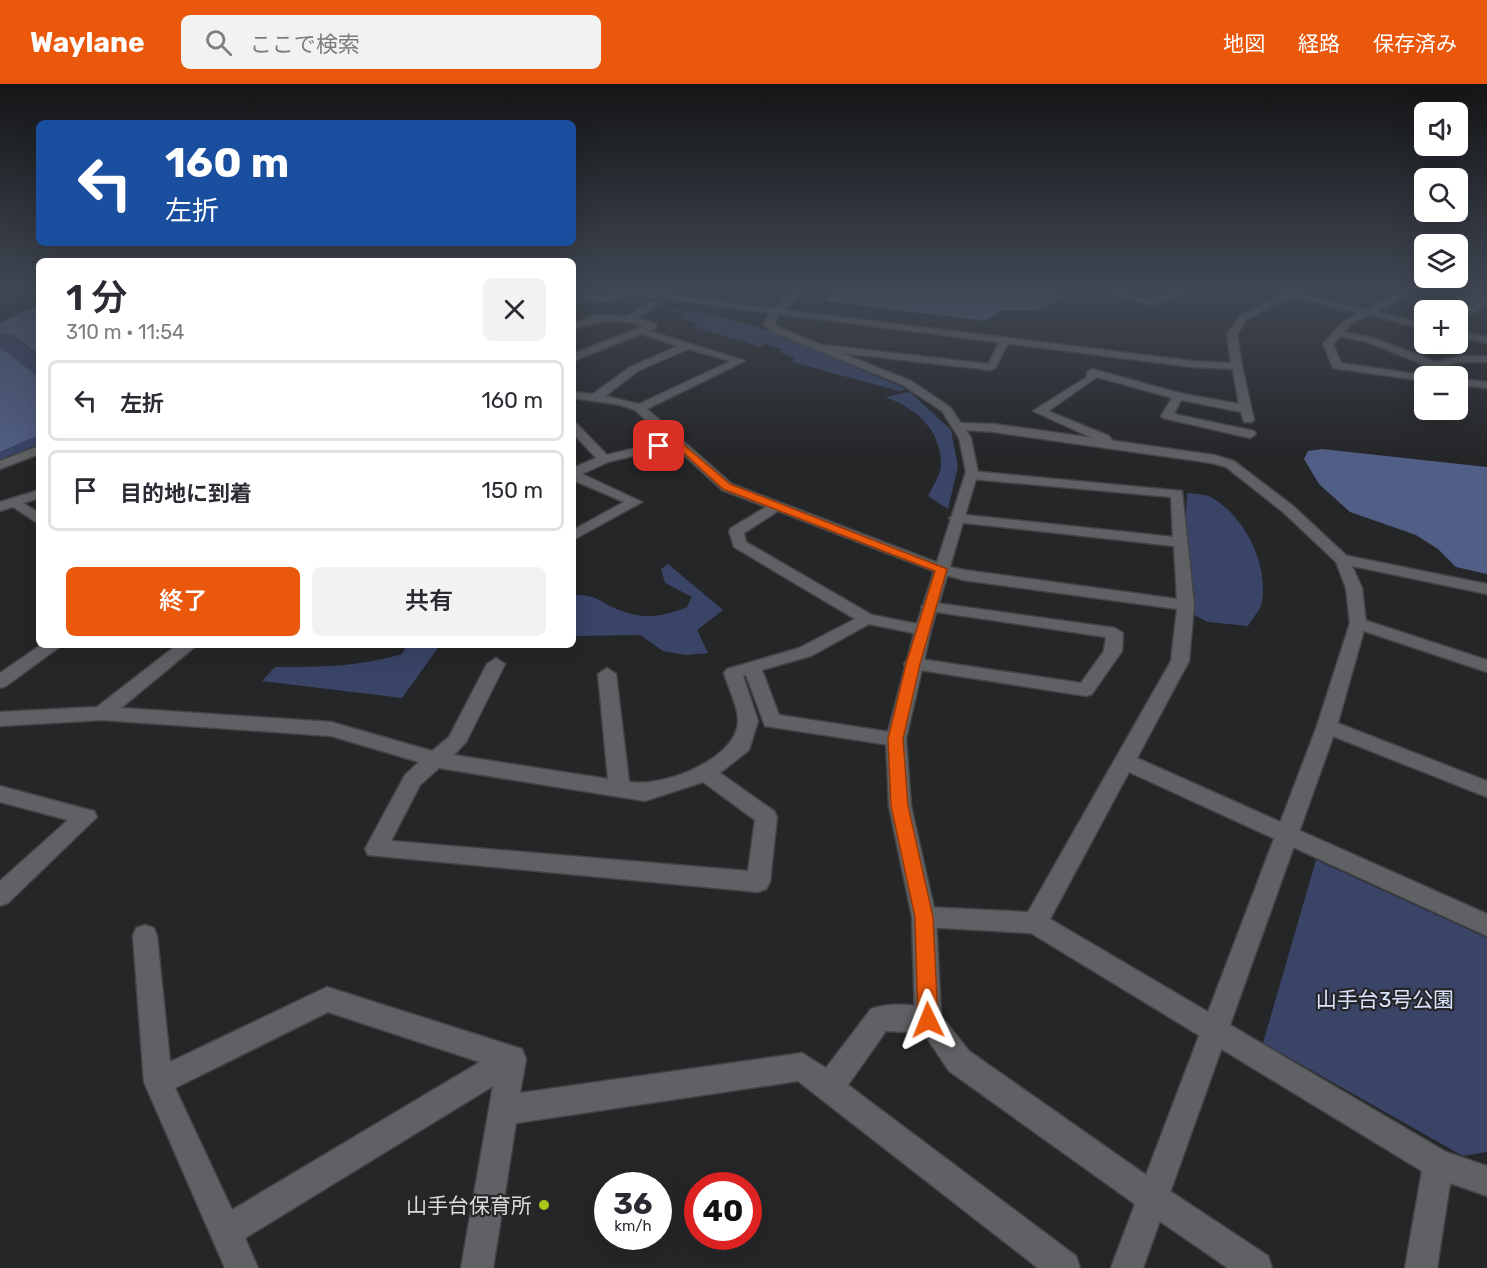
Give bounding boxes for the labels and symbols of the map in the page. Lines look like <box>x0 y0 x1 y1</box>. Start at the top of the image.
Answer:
pin <box>633 420 684 471</box>
park label: 山手台3号公園 <box>1316 987 1454 1012</box>
position arrow <box>896 988 960 1052</box>
speed limit sign: 40 <box>684 1172 762 1250</box>
place label: 山手台保育所 <box>406 1193 532 1218</box>
marker: 山手台保育所 <box>537 1198 551 1212</box>

